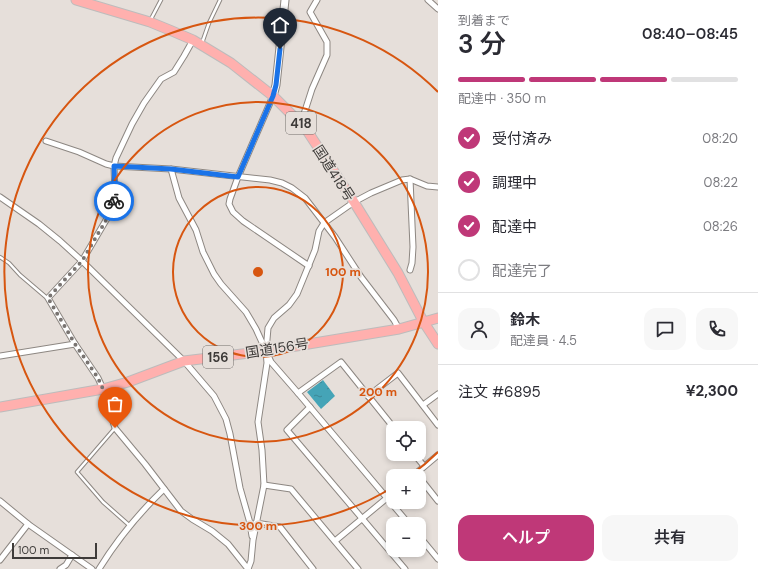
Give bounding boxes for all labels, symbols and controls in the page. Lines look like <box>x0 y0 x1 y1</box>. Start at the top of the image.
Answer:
pin <box>263 8 297 49</box>
text: 到着まで <box>458 12 510 29</box>
icon: home <box>269 14 291 36</box>
text: 08:40–08:45 <box>642 24 738 44</box>
text: 3 分 <box>458 27 506 61</box>
text: 配達中 · 350 m <box>458 90 546 107</box>
road number: 418 <box>286 112 316 134</box>
icon: check <box>458 127 480 149</box>
text: 受付済み <box>492 129 552 149</box>
text: 08:20 <box>702 130 738 147</box>
street label: 国道418号 <box>309 142 359 204</box>
icon: check <box>458 171 480 193</box>
text: 調理中 <box>492 173 537 193</box>
text: 08:22 <box>704 174 738 191</box>
courier <box>94 181 134 221</box>
icon: bike <box>103 190 125 212</box>
icon: check <box>458 215 480 237</box>
text: 配達中 <box>492 217 537 237</box>
text: 08:26 <box>703 218 738 235</box>
text: 配達完了 <box>492 261 552 281</box>
text: 100 m <box>325 264 361 280</box>
centre of rings <box>251 265 265 279</box>
button: person <box>458 308 500 350</box>
button: chat <box>644 308 686 350</box>
button: phone <box>696 308 738 350</box>
text: 鈴木 <box>510 310 540 330</box>
text: 配達員 · 4.5 <box>510 332 577 349</box>
street label: 国道156号 <box>244 334 310 362</box>
road number: 156 <box>203 346 233 368</box>
text: ¥2,300 <box>686 381 738 401</box>
text: 注文 #6895 <box>458 382 541 402</box>
text: 200 m <box>359 384 397 400</box>
pin <box>98 387 132 428</box>
icon: bag <box>104 393 126 415</box>
map controls <box>386 421 426 557</box>
button: locate <box>386 421 426 461</box>
button: + <box>386 469 426 509</box>
button: ヘルプ <box>458 515 594 561</box>
button: 共有 <box>602 515 738 561</box>
button: − <box>386 517 426 557</box>
text: 300 m <box>239 518 277 534</box>
scale bar <box>12 541 97 560</box>
text: 100 m <box>18 543 49 557</box>

